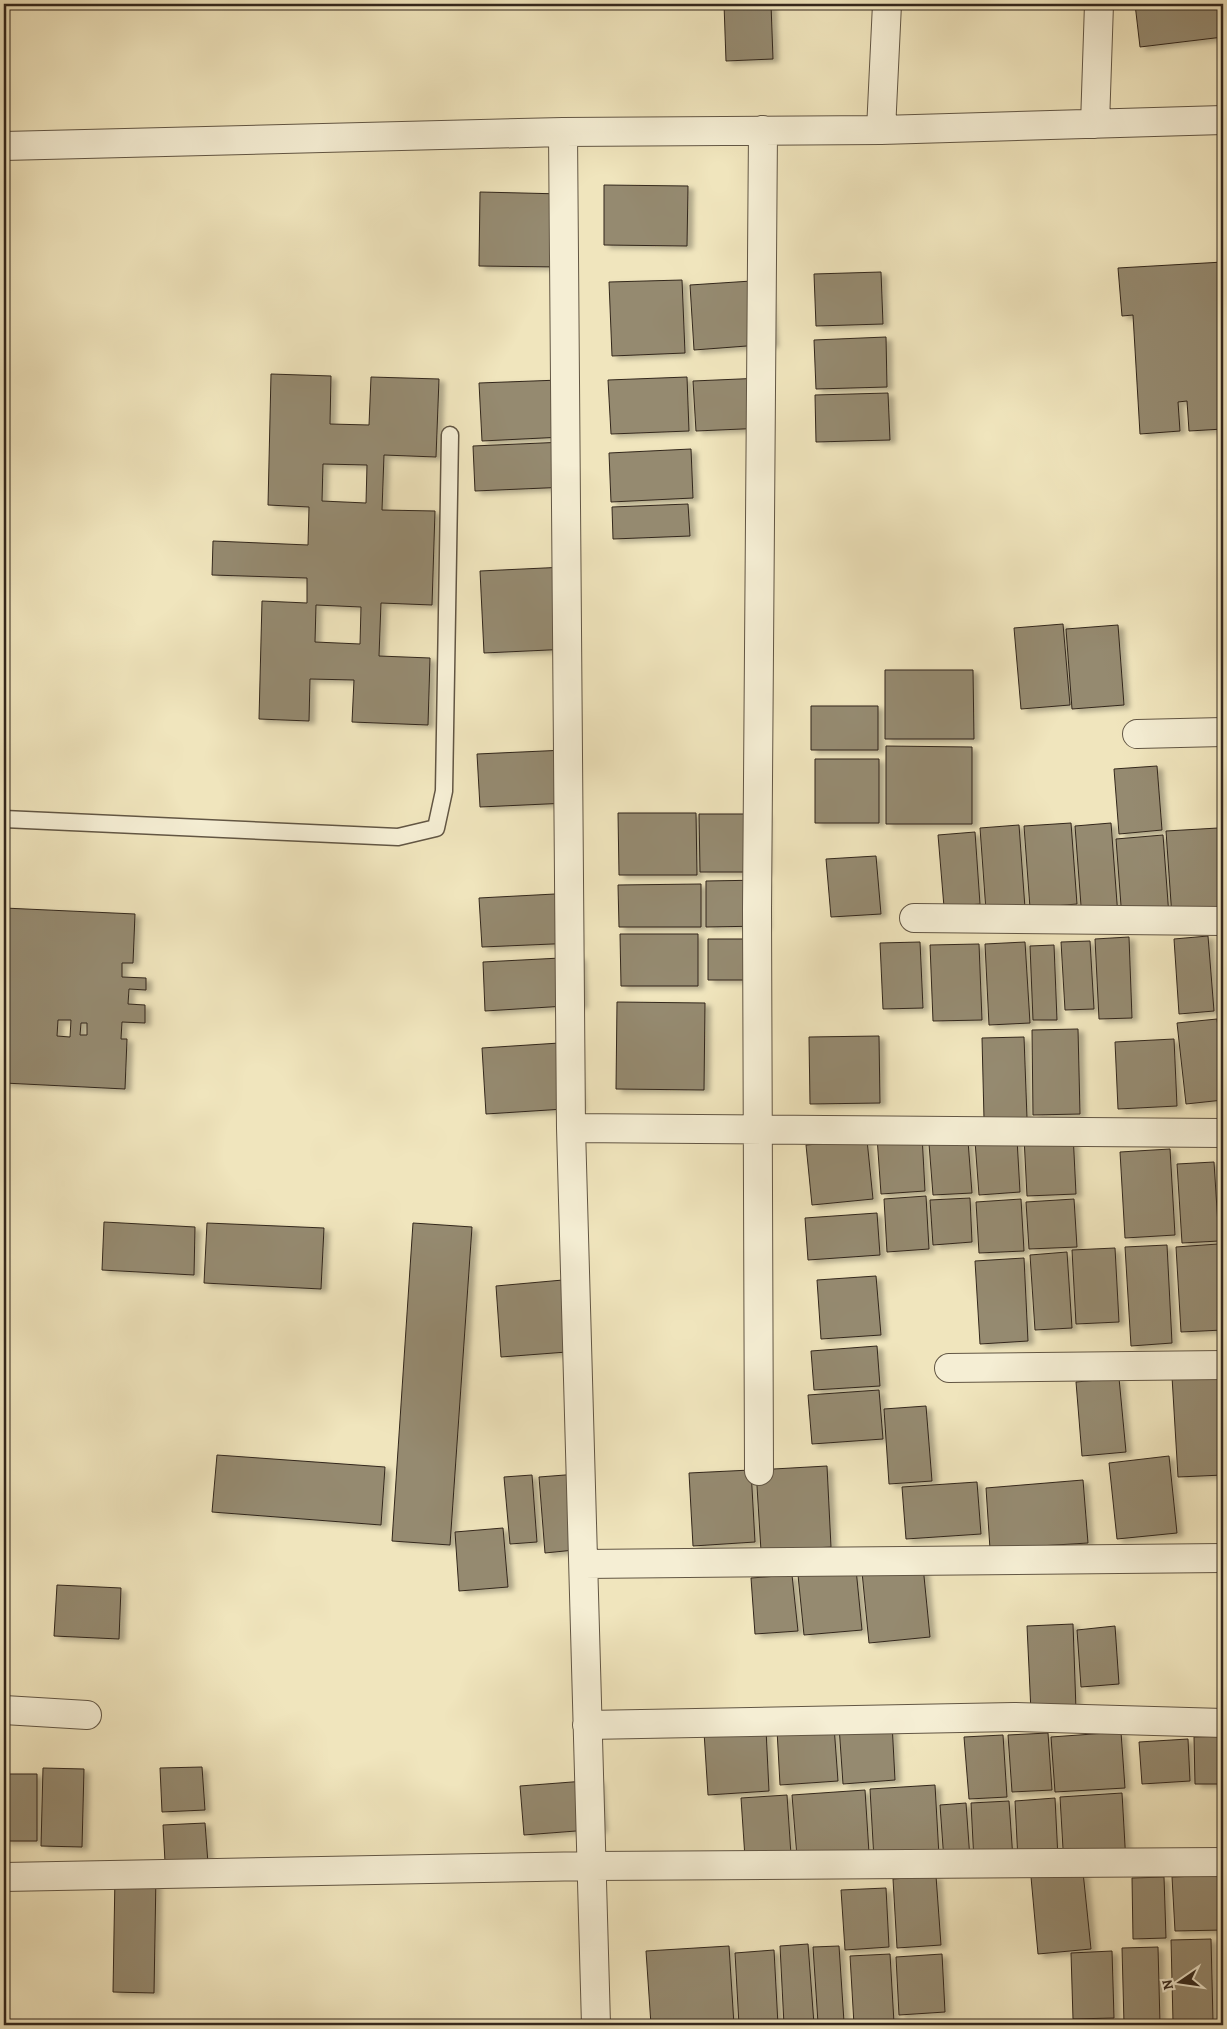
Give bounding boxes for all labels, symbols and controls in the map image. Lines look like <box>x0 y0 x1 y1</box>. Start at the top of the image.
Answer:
north arrow <box>1154 1956 1204 2006</box>
text: N <box>1157 1978 1178 1992</box>

